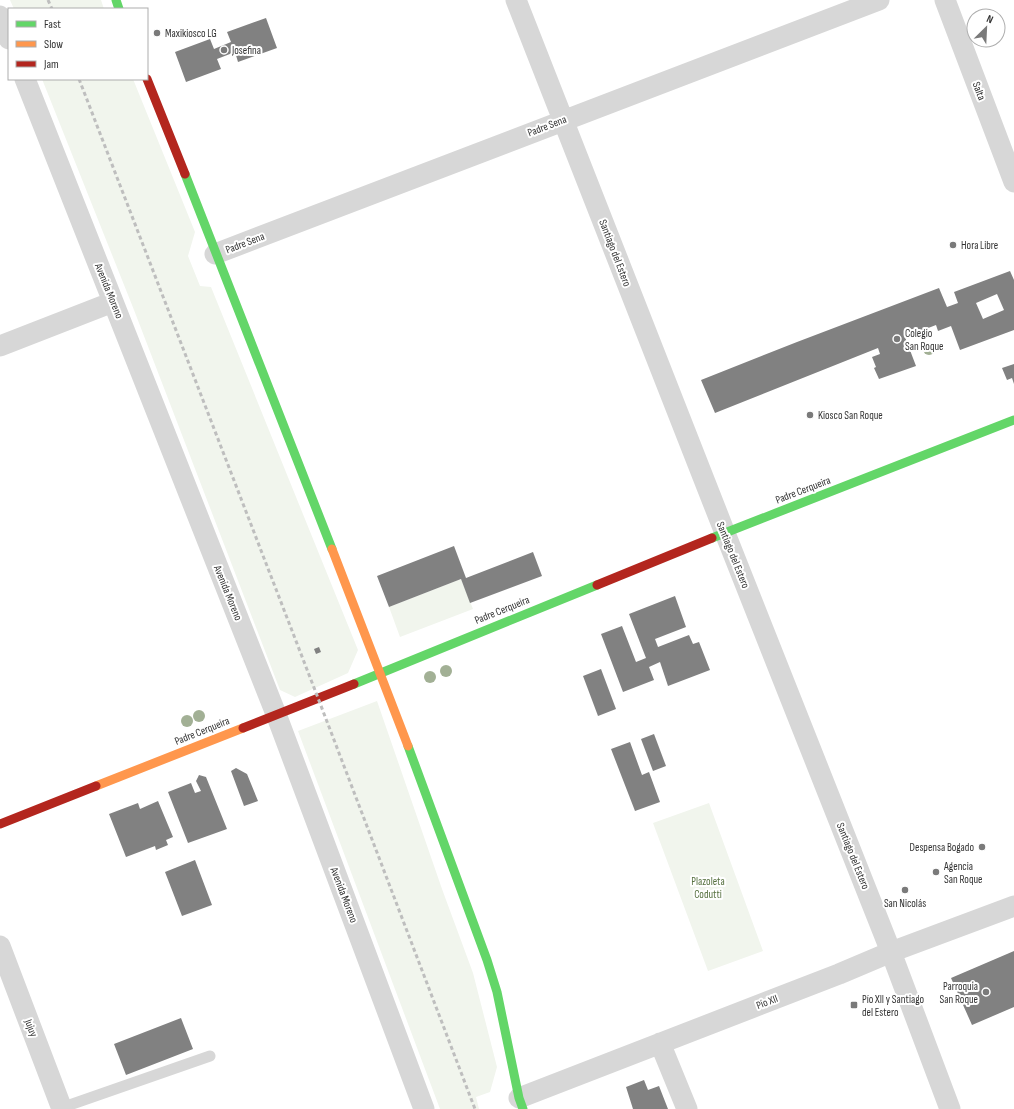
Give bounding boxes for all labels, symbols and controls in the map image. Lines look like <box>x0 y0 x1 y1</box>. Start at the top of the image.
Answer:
legend <box>8 8 148 80</box>
north arrow <box>966 8 1006 48</box>
text: N <box>985 12 995 27</box>
text: Fast <box>44 17 61 32</box>
place label: Maxikiosco LG <box>165 27 217 40</box>
marker: Maxikiosco LG <box>152 28 162 38</box>
text: Slow <box>44 37 63 52</box>
place label: Josefina <box>231 44 261 57</box>
marker: Josefina <box>219 45 229 55</box>
text: Jam <box>43 57 59 72</box>
street label: Salta <box>970 80 988 102</box>
street label: Padre Sena <box>526 113 568 139</box>
street label: Santiago del Estero <box>596 218 634 289</box>
street label: Padre Sena <box>224 230 266 256</box>
place label: Hora Libre <box>961 239 998 252</box>
marker: Hora Libre <box>948 240 958 250</box>
street label: Avenida Moreno <box>92 261 126 321</box>
place label: Colegio San Roque <box>905 327 944 353</box>
marker: Colegio San Roque <box>892 334 902 344</box>
place label: Kiosco San Roque <box>818 409 883 422</box>
marker: Kiosco San Roque <box>805 410 815 420</box>
street label: Padre Cerqueira <box>774 474 832 506</box>
street label: Santiago del Estero <box>714 520 752 591</box>
street label: Avenida Moreno <box>211 563 245 623</box>
street label: Padre Cerqueira <box>473 593 531 627</box>
street label: Padre Cerqueira <box>173 714 231 748</box>
street label: Santiago del Estero <box>834 821 872 892</box>
place label: Despensa Bogado <box>910 841 974 854</box>
marker: Despensa Bogado <box>977 842 987 852</box>
place label: Agencia San Roque <box>943 860 983 886</box>
street label: Avenida Moreno <box>327 865 361 925</box>
marker: Agencia San Roque <box>931 867 941 877</box>
park label: Plazoleta Codutti <box>691 875 725 901</box>
marker: San Nicolás <box>900 885 910 895</box>
place label: San Nicolás <box>884 897 926 910</box>
place label: Parroquia San Roque <box>939 980 978 1006</box>
marker: Parroquia San Roque <box>981 987 991 997</box>
street label: Pío XII <box>754 992 780 1012</box>
place label: Pío XII y Santiago del Estero <box>862 993 925 1019</box>
marker: Pío XII y Santiago del Estero <box>849 1000 859 1010</box>
street label: Jujuy <box>21 1016 41 1039</box>

